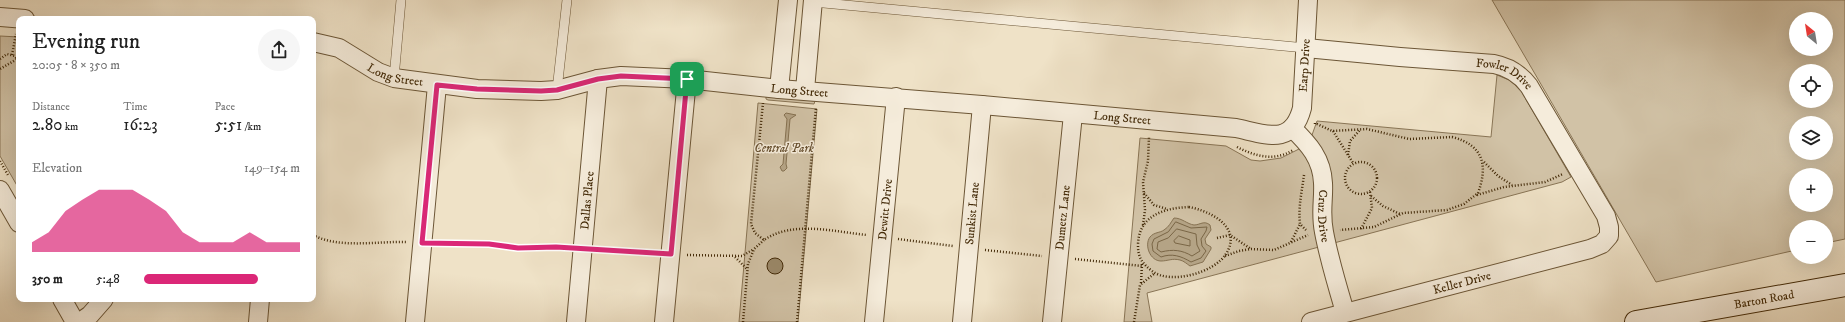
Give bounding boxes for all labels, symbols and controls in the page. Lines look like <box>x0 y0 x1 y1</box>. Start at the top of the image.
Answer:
north arrow <box>1789 12 1833 56</box>
map controls <box>1789 12 1833 264</box>
text: Evening run <box>32 28 140 55</box>
button: share <box>258 29 300 71</box>
street label: Earp Drive <box>1295 38 1313 93</box>
street label: Fowler Drive <box>1476 55 1536 92</box>
text: 20:05 · 8 × 350 m <box>32 57 120 73</box>
street label: Long Street <box>364 60 424 89</box>
pin <box>670 62 704 96</box>
button: locate <box>1789 64 1833 108</box>
icon: arrive <box>676 68 698 90</box>
street label: Long Street <box>770 81 829 100</box>
text: Distance <box>32 100 70 114</box>
text: Time <box>123 100 147 114</box>
text: Pace <box>215 100 235 114</box>
street label: Long Street <box>1093 108 1152 128</box>
text: 2.80 <box>32 114 62 136</box>
text: 16:23 <box>123 114 157 136</box>
text: 5:51 <box>215 114 242 136</box>
button: layers <box>1789 116 1833 160</box>
text: km <box>62 120 78 134</box>
text: /km <box>242 120 261 134</box>
park label: Central Park <box>754 141 814 156</box>
text: Elevation <box>32 160 82 176</box>
text: 149–154 m <box>244 160 300 176</box>
button: + <box>1789 168 1833 212</box>
street label: Dallas Place <box>577 171 597 230</box>
street label: Dewitt Drive <box>875 178 895 241</box>
street label: Sunkist Lane <box>962 181 982 245</box>
street label: Dumetz Lane <box>1052 184 1073 251</box>
street label: Cruz Drive <box>1315 189 1333 244</box>
button: − <box>1789 220 1833 264</box>
street label: Keller Drive <box>1431 268 1493 298</box>
text: 350 m <box>32 271 63 287</box>
text: 5:48 <box>96 271 120 287</box>
street label: Barton Road <box>1733 287 1795 312</box>

